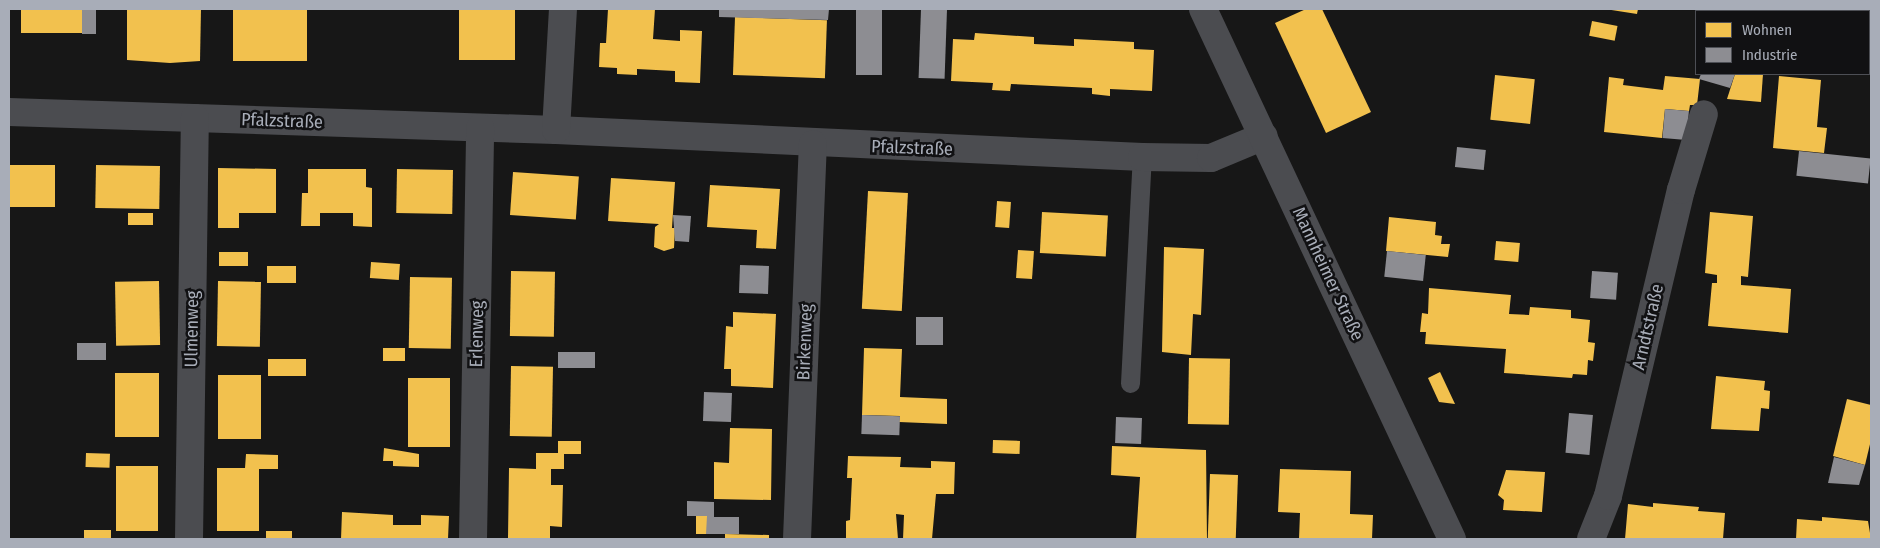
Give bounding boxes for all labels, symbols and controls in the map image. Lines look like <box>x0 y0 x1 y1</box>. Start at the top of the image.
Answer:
legend <box>1695 10 1870 75</box>
text: Wohnen <box>1742 21 1792 39</box>
text: Industrie <box>1742 46 1797 64</box>
street label: Pfalzstraße <box>241 109 323 133</box>
street label: Pfalzstraße <box>871 136 953 160</box>
street label: Mannheimer Straße <box>1288 204 1368 344</box>
street label: Arndtstraße <box>1628 282 1668 372</box>
street label: Ulmenweg <box>181 290 203 368</box>
street label: Erlenweg <box>466 300 488 368</box>
street label: Birkenweg <box>793 303 817 381</box>

